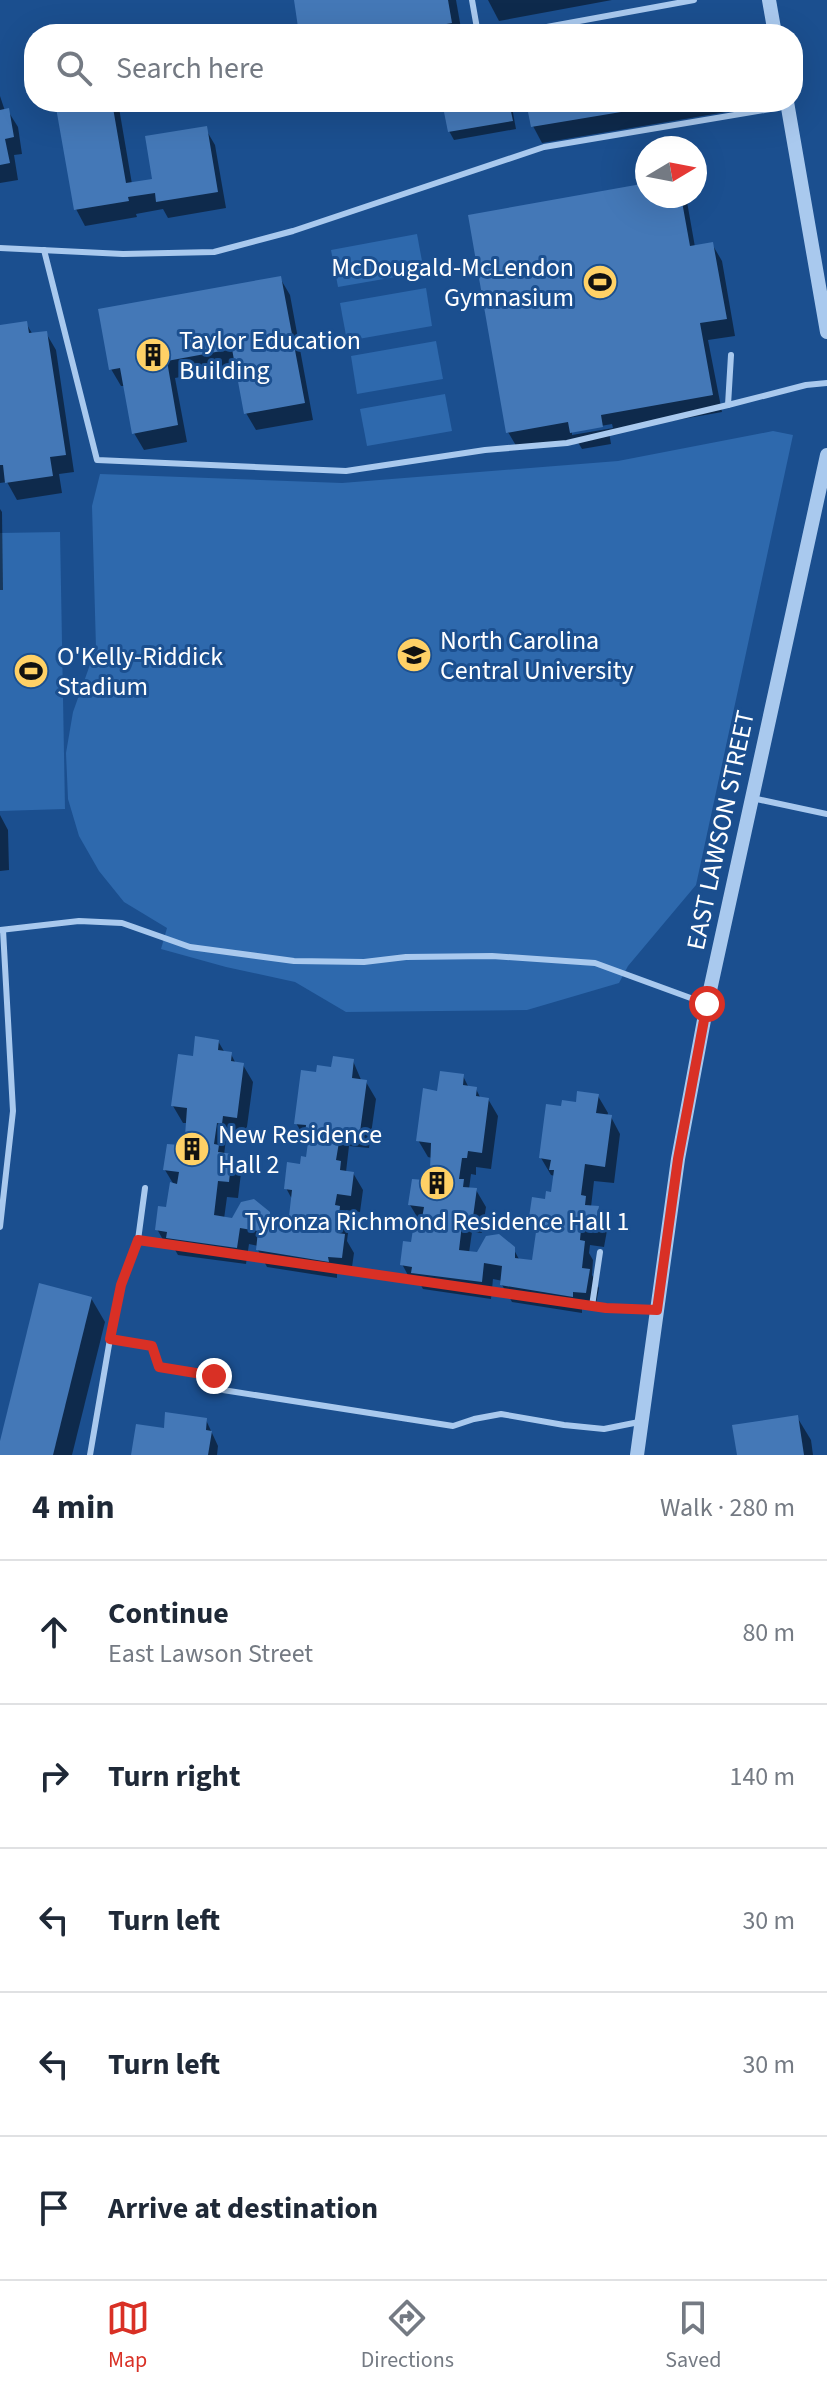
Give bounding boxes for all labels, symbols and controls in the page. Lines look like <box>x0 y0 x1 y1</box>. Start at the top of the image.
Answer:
search box <box>24 24 803 112</box>
icon: search <box>52 46 96 90</box>
text: Search here <box>116 47 264 90</box>
north arrow <box>635 136 707 208</box>
place label: McDougald-McLendon Gymnasium <box>331 249 574 316</box>
sports icon: McDougald-McLendon Gymnasium <box>581 263 619 301</box>
place label: Taylor Education Building <box>179 322 361 389</box>
building icon: Taylor Education Building <box>134 336 172 374</box>
place label: North Carolina Central University <box>440 622 634 689</box>
school or university icon: North Carolina Central University <box>395 636 433 674</box>
place label: O'Kelly-Riddick Stadium <box>57 638 223 705</box>
sports icon: O'Kelly-Riddick Stadium <box>12 652 50 690</box>
street label: EAST LAWSON STREET <box>677 707 764 953</box>
route start <box>689 986 725 1022</box>
place label: New Residence Hall 2 <box>218 1116 382 1183</box>
building icon: New Residence Hall 2 <box>173 1130 211 1168</box>
building icon: Tyronza Richmond Residence Hall 1 <box>418 1164 456 1202</box>
place label: Tyronza Richmond Residence Hall 1 <box>245 1203 629 1240</box>
route end <box>196 1358 232 1394</box>
text: 4 min <box>32 1483 115 1532</box>
text: Walk · 280 m <box>660 1489 795 1526</box>
text: Continue <box>108 1592 229 1635</box>
icon: ahead <box>32 1610 76 1654</box>
text: 80 m <box>742 1614 795 1651</box>
text: East Lawson Street <box>108 1635 313 1672</box>
icon: right <box>32 1754 76 1798</box>
text: Turn right <box>108 1755 240 1798</box>
text: 140 m <box>729 1758 795 1795</box>
icon: left <box>32 1898 76 1942</box>
text: Turn left <box>108 1899 220 1942</box>
text: 30 m <box>742 1902 795 1939</box>
icon: left <box>32 2042 76 2086</box>
text: Turn left <box>108 2043 220 2086</box>
text: 30 m <box>742 2046 795 2083</box>
icon: arrive <box>32 2186 76 2230</box>
text: Arrive at destination <box>108 2187 378 2230</box>
tab: Map <box>106 2296 150 2376</box>
tab: Directions <box>361 2296 454 2376</box>
tab: Saved <box>665 2296 721 2376</box>

